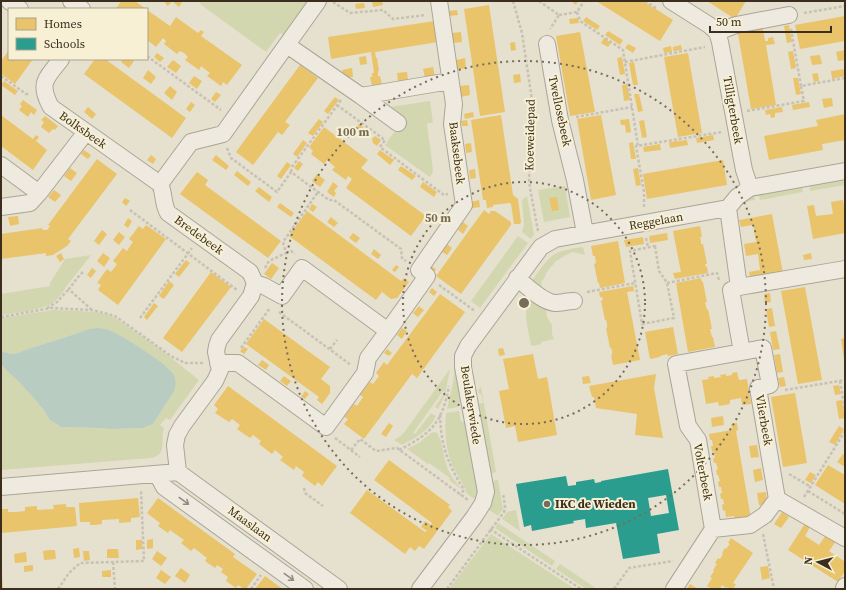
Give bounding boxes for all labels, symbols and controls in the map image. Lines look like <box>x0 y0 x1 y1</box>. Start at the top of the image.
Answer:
legend <box>8 8 148 60</box>
scale bar <box>710 8 831 34</box>
text: 50 m <box>716 14 742 30</box>
text: Homes <box>44 16 82 32</box>
text: Schools <box>44 36 85 52</box>
street label: Twellosebeek <box>545 74 575 148</box>
street label: Tilligterbeek <box>719 75 747 145</box>
street label: Koeweidepad <box>521 99 539 171</box>
street label: Bolksbeek <box>56 108 110 152</box>
street label: Baaksebeek <box>445 121 469 186</box>
text: 100 m <box>337 124 370 140</box>
street label: Reggelaan <box>628 208 684 234</box>
text: 50 m <box>425 210 451 226</box>
street label: Bredebeek <box>171 212 227 258</box>
centre of rings <box>517 296 531 310</box>
street label: Beulakerwiede <box>457 364 485 446</box>
street label: Vlierbeek <box>752 393 776 447</box>
street label: Volterbeek <box>690 442 716 502</box>
place label: IKC de Wieden <box>555 496 636 512</box>
one-way arrow <box>178 497 189 505</box>
marker: IKC de Wieden <box>542 499 552 509</box>
street label: Maaslaan <box>225 503 275 545</box>
north arrow <box>798 542 838 582</box>
text: N <box>801 556 817 566</box>
one-way arrow <box>283 573 294 581</box>

